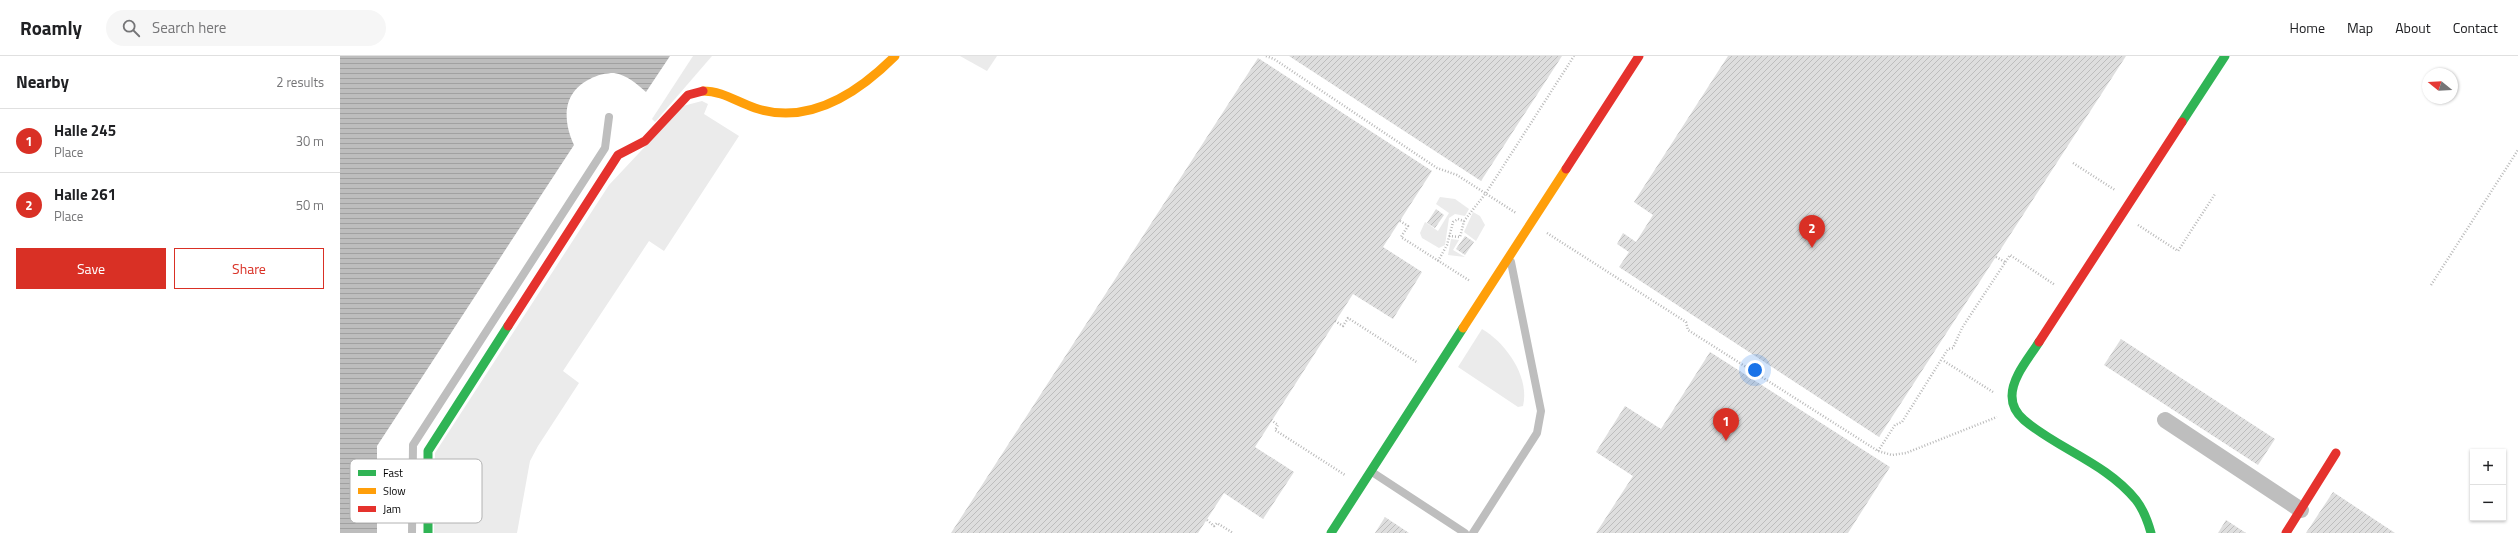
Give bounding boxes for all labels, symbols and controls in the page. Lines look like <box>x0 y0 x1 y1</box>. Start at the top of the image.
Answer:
search box <box>106 10 386 46</box>
text: Roamly <box>20 13 82 42</box>
text: Search here <box>152 16 226 39</box>
icon: search <box>120 17 142 39</box>
text: Home <box>2290 17 2325 38</box>
text: Map <box>2347 17 2373 38</box>
text: About <box>2395 17 2431 38</box>
text: Contact <box>2453 17 2498 38</box>
north arrow <box>2422 68 2458 104</box>
text: Nearby <box>16 69 69 95</box>
text: 2 results <box>276 72 324 92</box>
text: Halle 245 <box>54 119 116 142</box>
text: 1 <box>25 131 33 151</box>
text: 30 m <box>296 131 324 151</box>
text: Place <box>54 142 83 162</box>
text: Halle 261 <box>54 183 116 206</box>
text: 2 <box>25 195 33 215</box>
text: 50 m <box>296 195 324 215</box>
text: Place <box>54 206 83 226</box>
pin: 2 <box>1799 215 1825 248</box>
button: Save <box>16 248 166 289</box>
button: Share <box>174 248 324 289</box>
your location <box>1745 360 1765 380</box>
pin: 1 <box>1713 408 1739 441</box>
map controls <box>2470 449 2506 521</box>
button: + <box>2470 449 2506 485</box>
legend <box>350 459 482 523</box>
text: Fast <box>383 465 403 481</box>
text: Slow <box>383 483 406 499</box>
button: − <box>2470 485 2506 521</box>
text: Jam <box>383 501 401 517</box>

